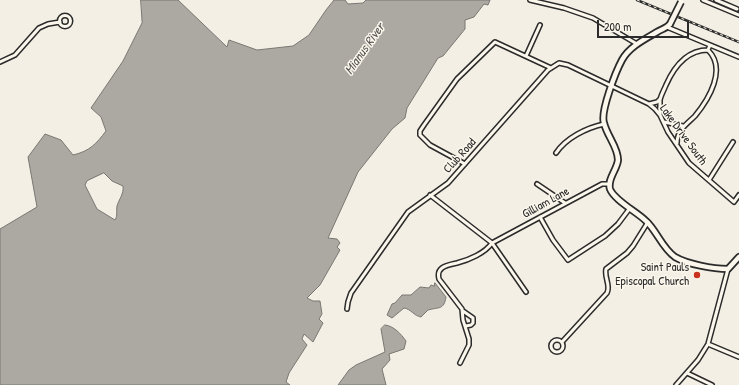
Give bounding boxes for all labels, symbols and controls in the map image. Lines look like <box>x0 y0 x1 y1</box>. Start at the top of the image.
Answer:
scale bar <box>599 12 691 38</box>
text: 200 m <box>604 18 631 35</box>
water label: Mianus River <box>342 20 388 78</box>
street label: Lake Drive South <box>656 102 710 168</box>
street label: Club Road <box>441 136 479 176</box>
street label: Gilliam Lane <box>520 184 572 222</box>
place label: Saint Pauls Episcopal Church <box>615 261 689 289</box>
marker: Saint Pauls Episcopal Church <box>692 270 702 280</box>

